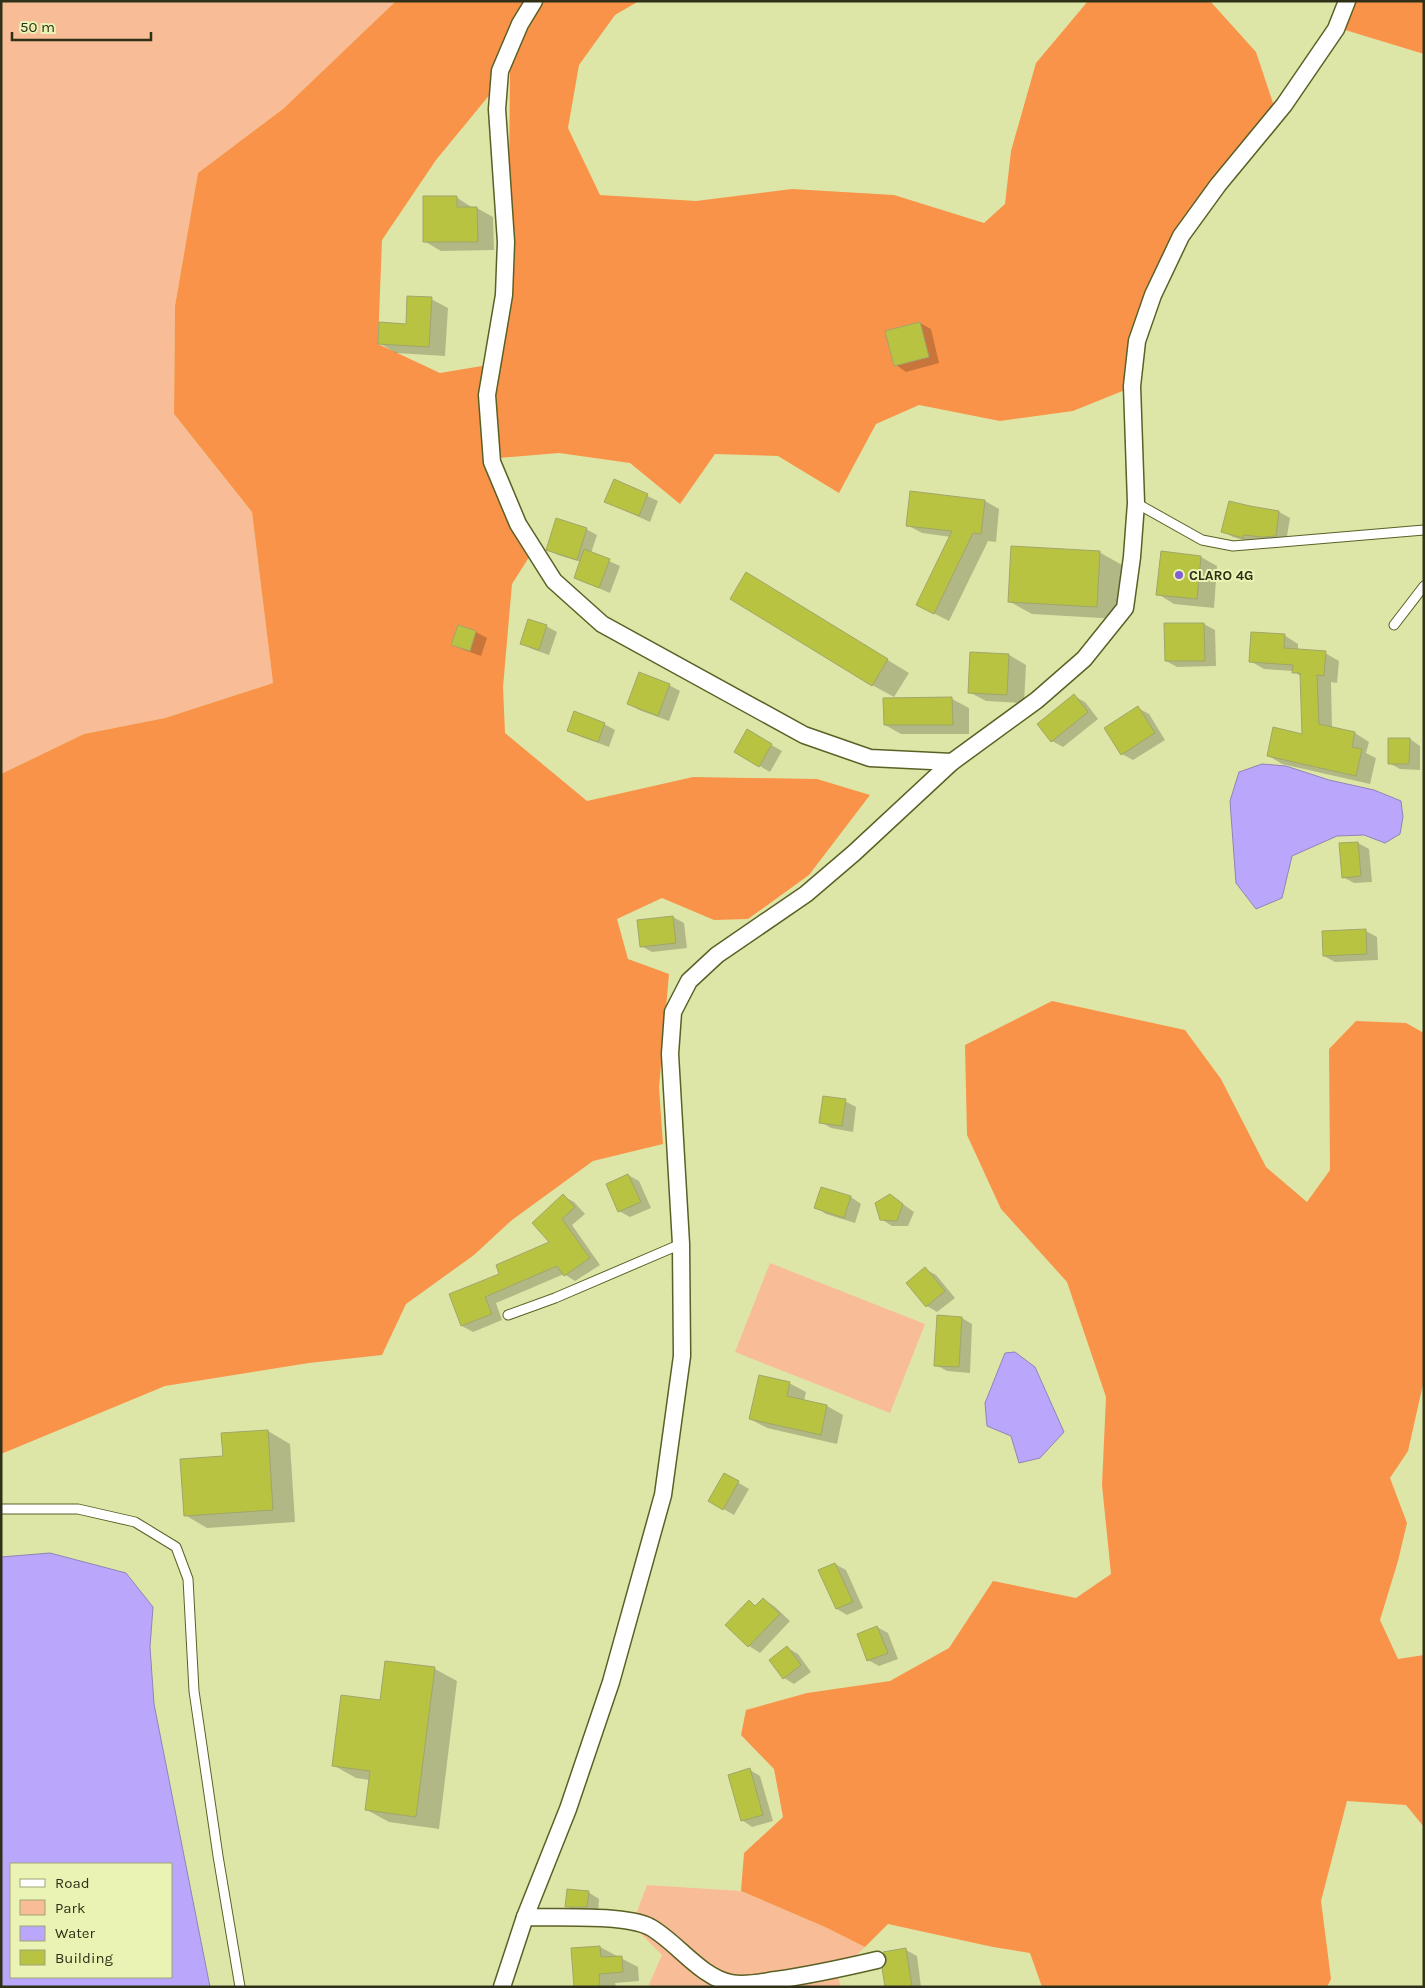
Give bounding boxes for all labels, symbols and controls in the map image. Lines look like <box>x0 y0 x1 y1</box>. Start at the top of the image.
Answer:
scale bar <box>12 10 151 42</box>
text: 50 m <box>20 18 55 36</box>
place label: CLARO 4G <box>1189 567 1253 584</box>
marker: CLARO 4G <box>1173 569 1185 581</box>
legend <box>10 1863 172 1978</box>
text: Road <box>55 1874 90 1892</box>
text: Park <box>55 1899 85 1917</box>
text: Water <box>55 1924 96 1942</box>
text: Building <box>55 1949 113 1967</box>

